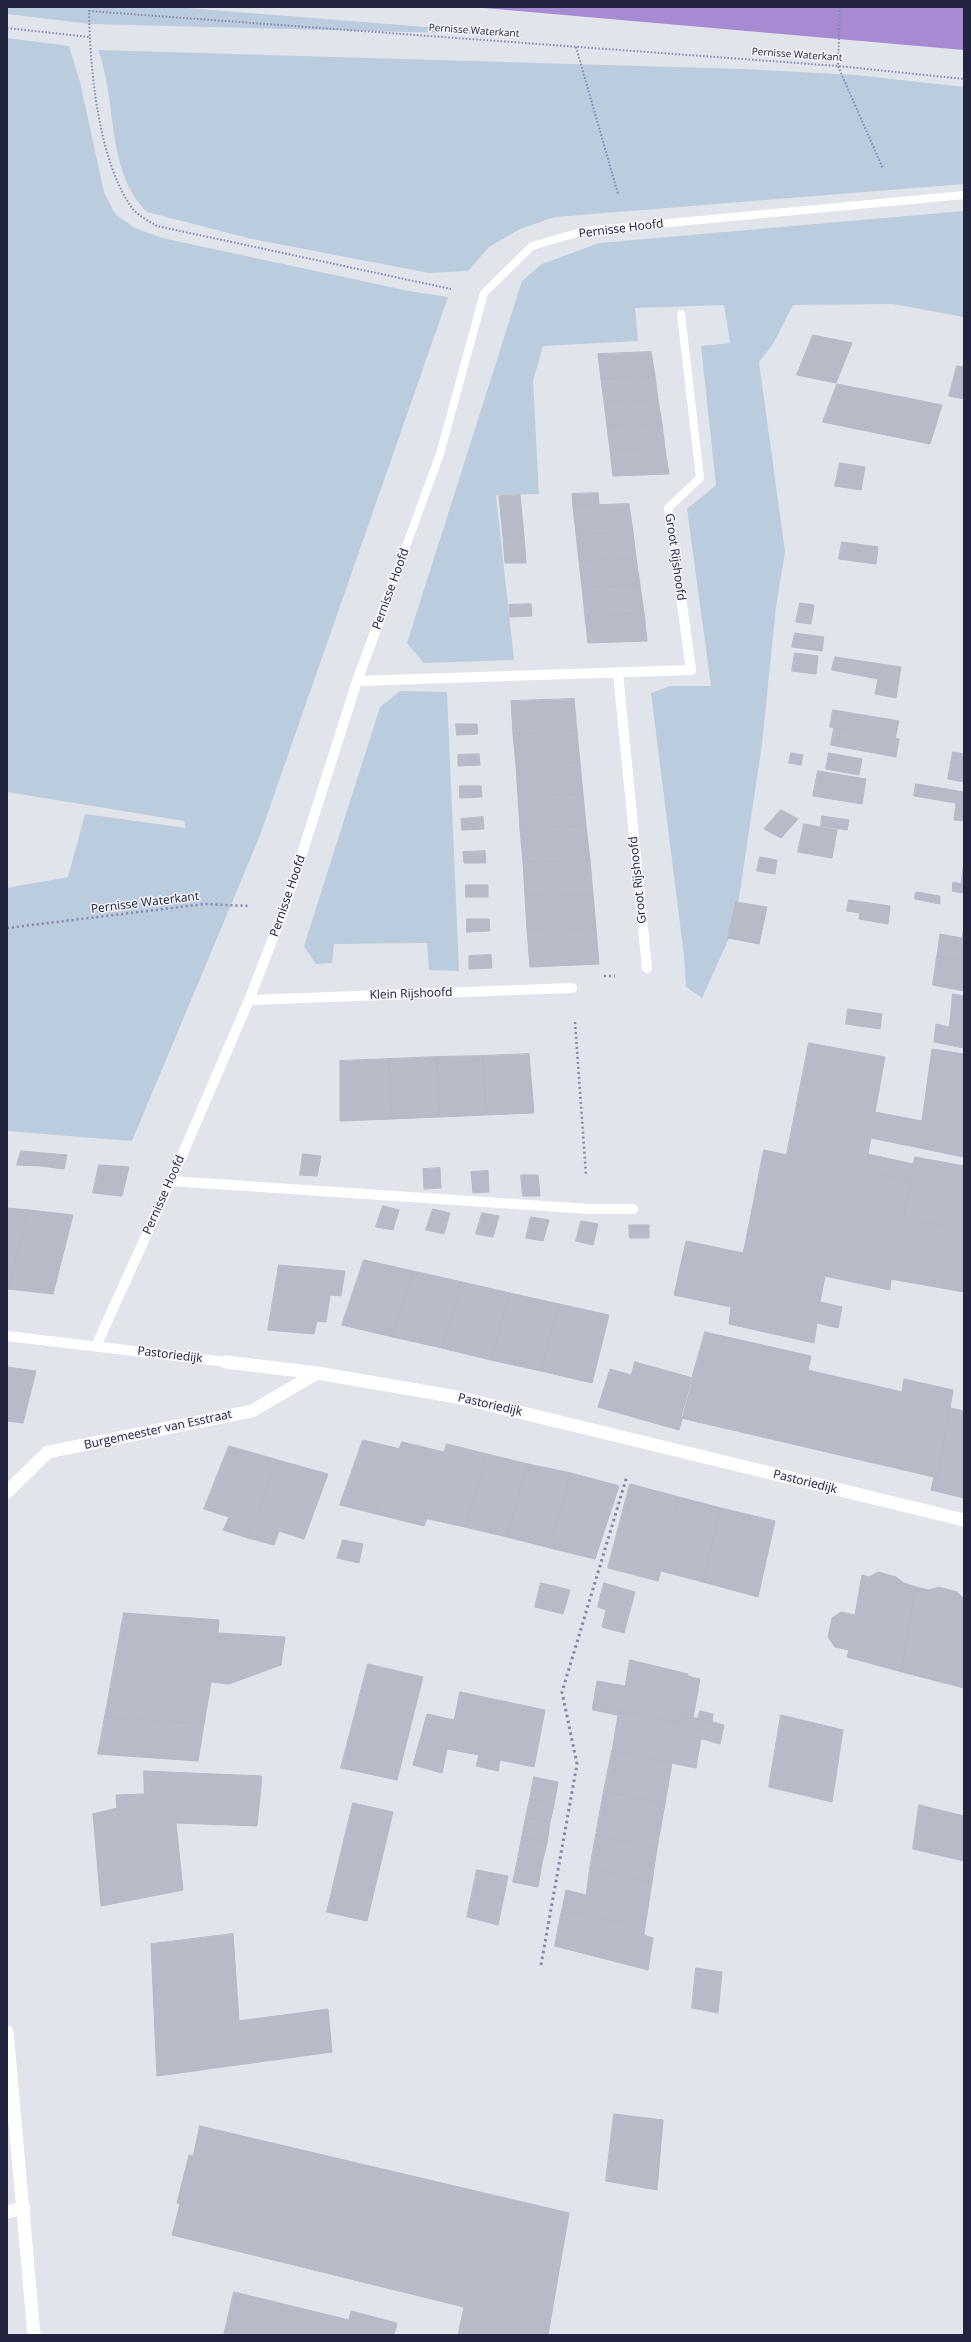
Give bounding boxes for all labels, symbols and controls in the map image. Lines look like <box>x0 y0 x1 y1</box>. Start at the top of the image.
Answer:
street label: Pernisse Waterkant <box>428 22 520 40</box>
street label: Pernisse Waterkant <box>751 46 843 64</box>
street label: Pernisse Hoofd <box>578 217 664 241</box>
street label: Groot Rijshoofd <box>662 513 688 601</box>
street label: Pernisse Hoofd <box>370 547 412 631</box>
street label: Groot Rijshoofd <box>626 836 650 924</box>
street label: Pernisse Hoofd <box>267 853 309 939</box>
street label: Pernisse Waterkant <box>90 889 200 917</box>
street label: Klein Rijshoofd <box>369 985 453 1003</box>
street label: Pernisse Hoofd <box>140 1153 188 1237</box>
street label: Pastoriedijk <box>137 1344 203 1366</box>
street label: Pastoriedijk <box>456 1391 524 1419</box>
street label: Burgemeester van Esstraat <box>83 1407 233 1453</box>
street label: Pastoriedijk <box>771 1467 839 1497</box>

